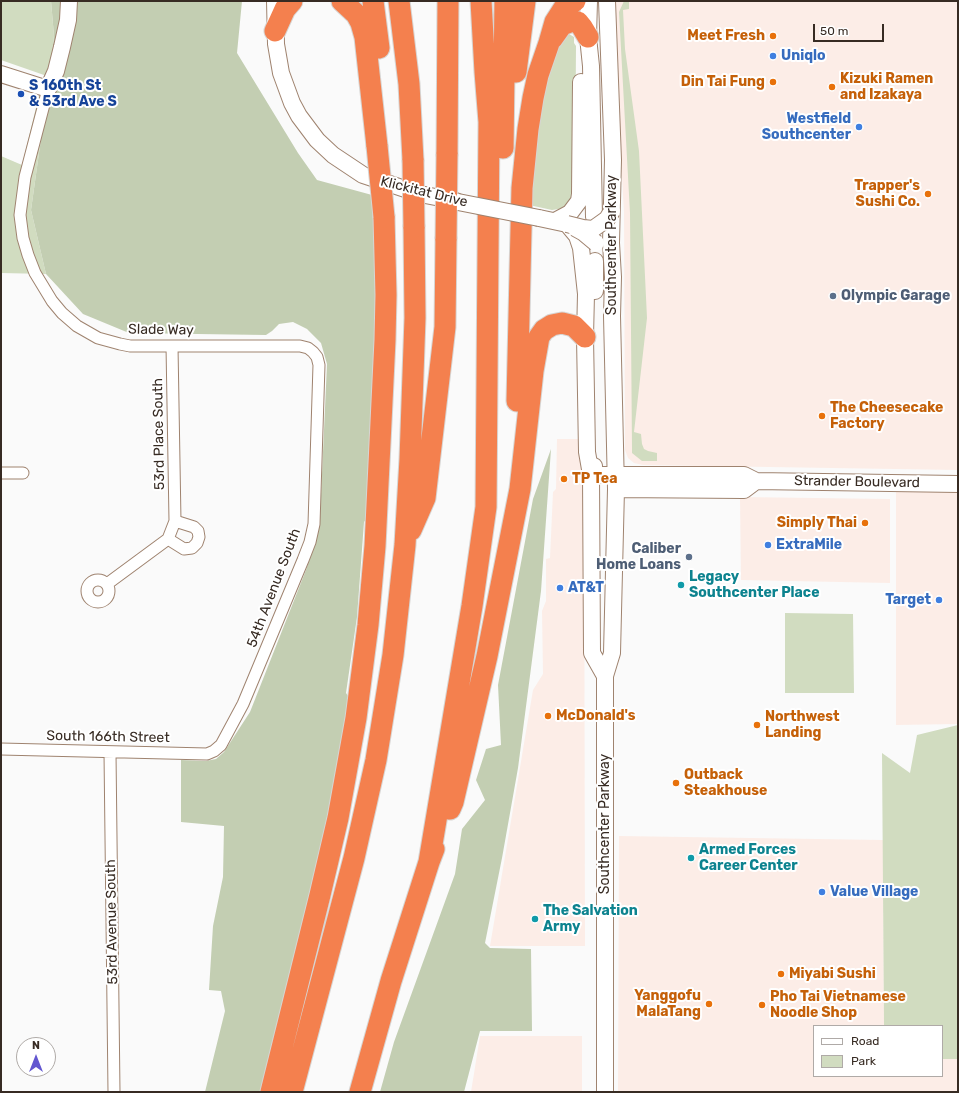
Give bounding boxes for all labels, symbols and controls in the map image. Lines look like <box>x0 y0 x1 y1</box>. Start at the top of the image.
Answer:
scale bar <box>815 16 886 42</box>
text: 50 m <box>820 24 848 38</box>
place label: Meet Fresh <box>687 28 765 44</box>
marker: Meet Fresh <box>768 31 778 41</box>
place label: Uniqlo <box>781 48 826 64</box>
marker: Uniqlo <box>768 51 778 61</box>
place label: Kizuki Ramen and Izakaya <box>840 71 933 104</box>
place label: Din Tai Fung <box>681 74 765 90</box>
marker: Din Tai Fung <box>768 77 778 87</box>
place label: S 160th St & 53rd Ave S <box>29 78 117 110</box>
marker: Kizuki Ramen and Izakaya <box>827 82 837 92</box>
marker: S 160th St & 53rd Ave S <box>16 89 26 99</box>
place label: Westfield Southcenter <box>762 111 851 144</box>
marker: Westfield Southcenter <box>854 122 864 132</box>
street label: Klickitat Drive <box>379 173 469 211</box>
street label: Southcenter Parkway <box>604 175 620 315</box>
place label: Trapper's Sushi Co. <box>854 178 920 210</box>
marker: Trapper's Sushi Co. <box>923 189 933 199</box>
place label: Olympic Garage <box>841 288 950 304</box>
marker: Olympic Garage <box>828 291 838 301</box>
street label: Slade Way <box>128 321 194 339</box>
street label: 53rd Place South <box>150 378 168 490</box>
place label: The Cheesecake Factory <box>830 400 943 432</box>
marker: The Cheesecake Factory <box>817 411 827 421</box>
place label: TP Tea <box>572 471 617 487</box>
street label: Strander Boulevard <box>794 473 920 491</box>
marker: TP Tea <box>559 474 569 484</box>
place label: Simply Thai <box>777 515 857 531</box>
marker: Simply Thai <box>860 518 870 528</box>
street label: 54th Avenue South <box>244 526 304 650</box>
place label: ExtraMile <box>776 537 842 553</box>
marker: ExtraMile <box>763 540 773 550</box>
place label: Caliber Home Loans <box>596 541 681 574</box>
marker: Caliber Home Loans <box>684 552 694 562</box>
place label: Legacy Southcenter Place <box>689 569 819 602</box>
place label: AT&T <box>568 580 604 596</box>
marker: Legacy Southcenter Place <box>676 580 686 590</box>
marker: AT&T <box>555 583 565 593</box>
place label: Target <box>885 592 931 608</box>
marker: Target <box>934 595 944 605</box>
place label: McDonald's <box>556 708 635 724</box>
place label: Northwest Landing <box>765 709 840 742</box>
marker: McDonald's <box>543 711 553 721</box>
marker: Northwest Landing <box>752 720 762 730</box>
street label: South 166th Street <box>46 728 170 746</box>
street label: Southcenter Parkway <box>597 754 613 894</box>
place label: Outback Steakhouse <box>684 767 767 800</box>
marker: Outback Steakhouse <box>671 778 681 788</box>
place label: Armed Forces Career Center <box>699 842 798 874</box>
marker: Armed Forces Career Center <box>686 853 696 863</box>
street label: 53rd Avenue South <box>103 859 121 985</box>
place label: Value Village <box>830 884 918 900</box>
marker: Value Village <box>817 887 827 897</box>
place label: The Salvation Army <box>543 903 638 936</box>
marker: The Salvation Army <box>530 914 540 924</box>
place label: Miyabi Sushi <box>789 966 876 982</box>
marker: Miyabi Sushi <box>776 969 786 979</box>
place label: Yanggofu MalaTang <box>634 988 701 1020</box>
place label: Pho Tai Vietnamese Noodle Shop <box>770 989 906 1022</box>
marker: Yanggofu MalaTang <box>704 999 714 1009</box>
marker: Pho Tai Vietnamese Noodle Shop <box>757 1000 767 1010</box>
legend <box>813 1025 943 1077</box>
text: Road <box>851 1034 879 1048</box>
north arrow <box>16 1037 56 1077</box>
text: N <box>32 1039 40 1052</box>
text: Park <box>851 1054 876 1068</box>

